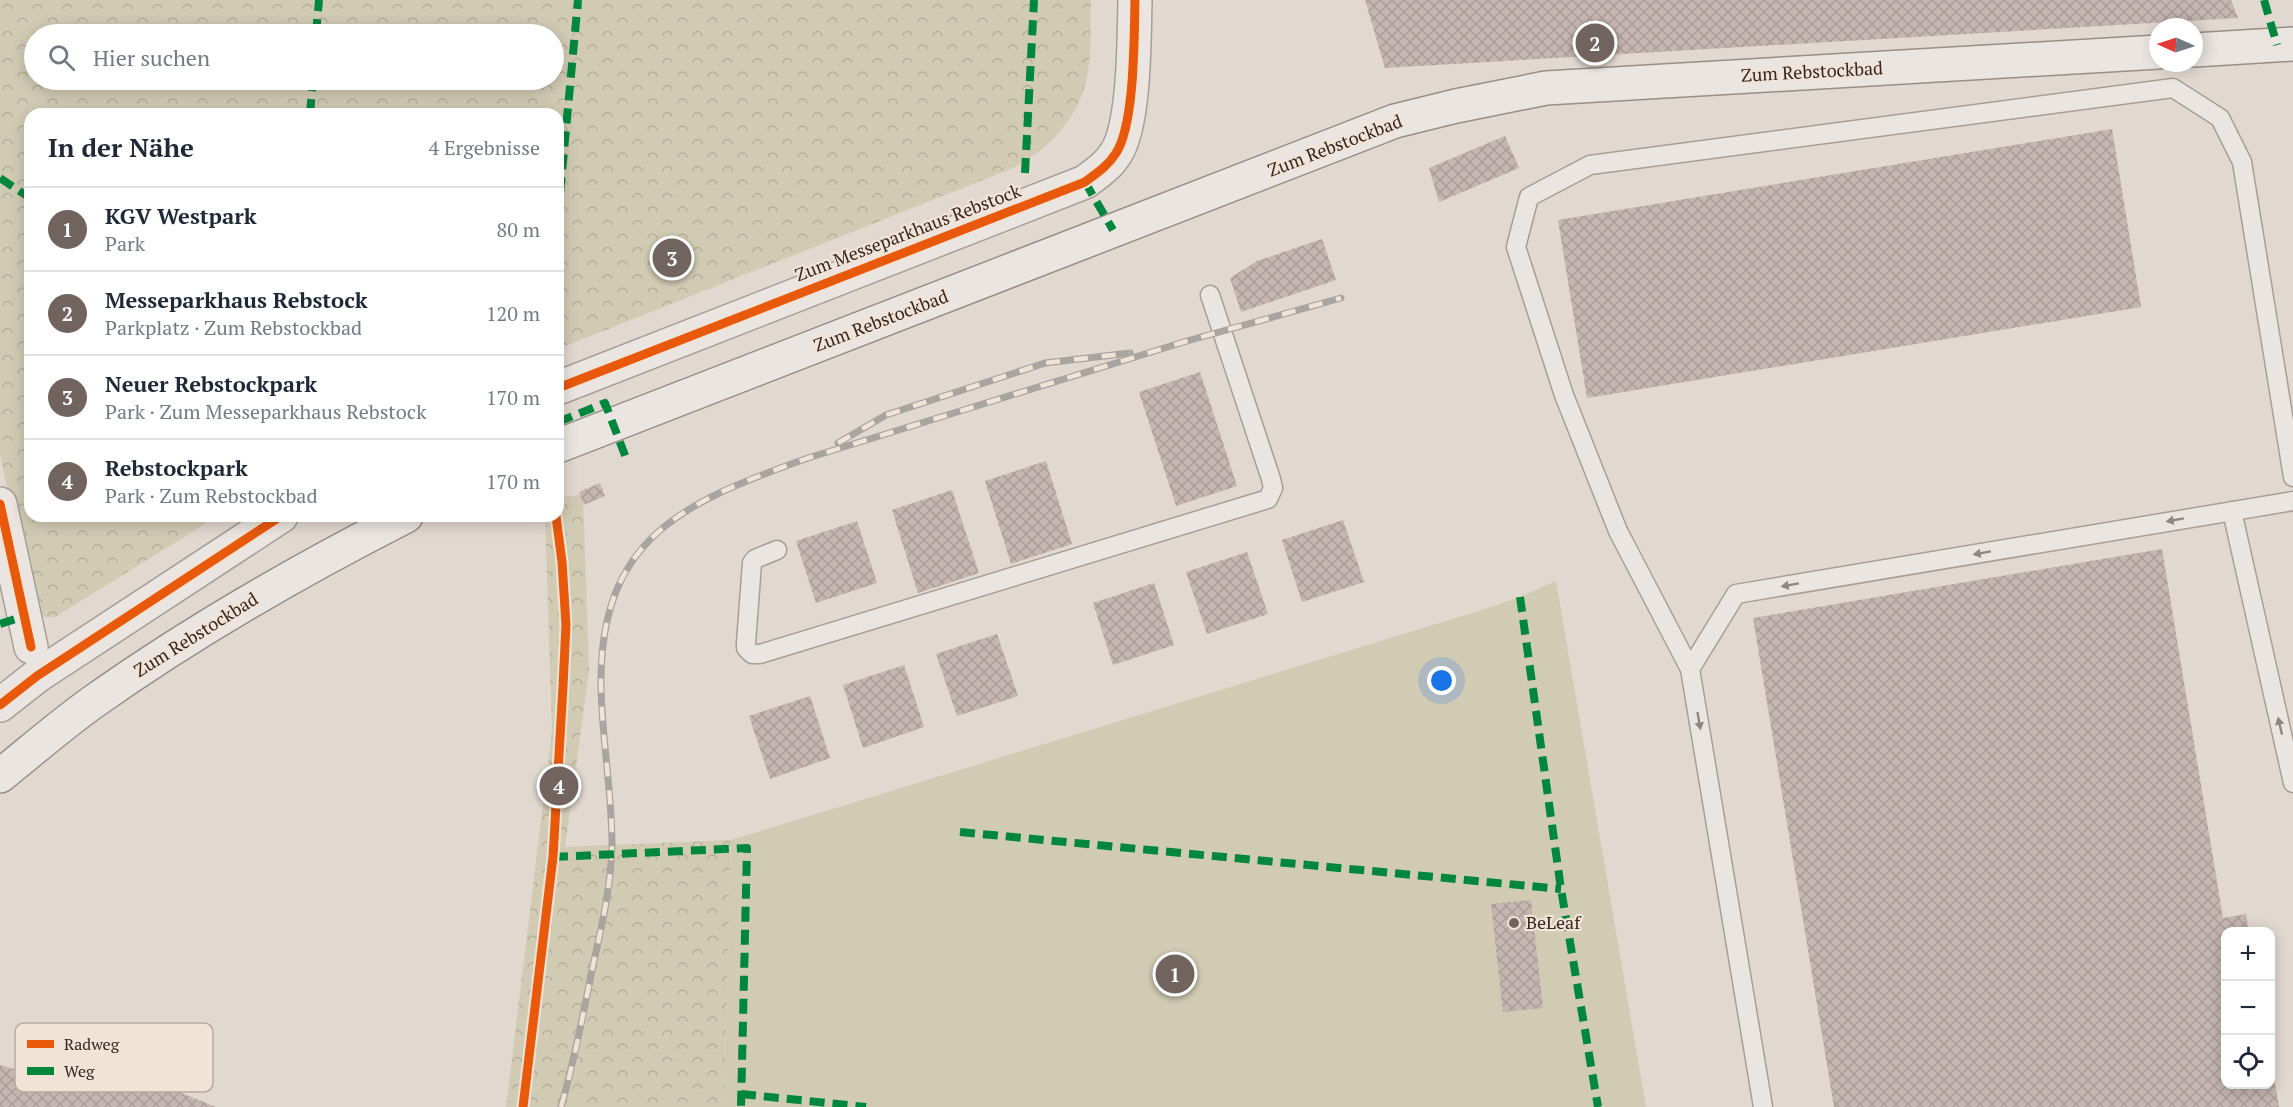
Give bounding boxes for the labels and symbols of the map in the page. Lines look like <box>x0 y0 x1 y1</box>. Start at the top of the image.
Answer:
north arrow <box>2149 18 2203 72</box>
pin: 2 <box>1576 20 1614 66</box>
street label: Zum Rebstockbad <box>1740 55 1884 87</box>
street label: Zum Rebstockbad <box>1264 108 1405 182</box>
street label: Zum Messeparkhaus Rebstock <box>791 178 1025 286</box>
pin: 3 <box>652 236 692 280</box>
street label: Zum Rebstockbad <box>810 283 951 357</box>
one-way arrow <box>2165 516 2184 525</box>
one-way arrow <box>1973 549 1992 558</box>
one-way arrow <box>1780 581 1799 590</box>
street label: Zum Rebstockbad <box>129 586 262 682</box>
your location <box>1427 666 1456 695</box>
one-way arrow <box>1694 711 1703 730</box>
one-way arrow <box>2275 717 2285 735</box>
pin: 4 <box>540 764 578 808</box>
place label: BeLeaf <box>1526 910 1582 934</box>
marker: BeLeaf <box>1507 916 1521 930</box>
pin: 1 <box>1156 952 1194 996</box>
legend <box>15 1023 213 1092</box>
text: Radweg <box>64 1033 120 1055</box>
text: Weg <box>64 1060 95 1082</box>

